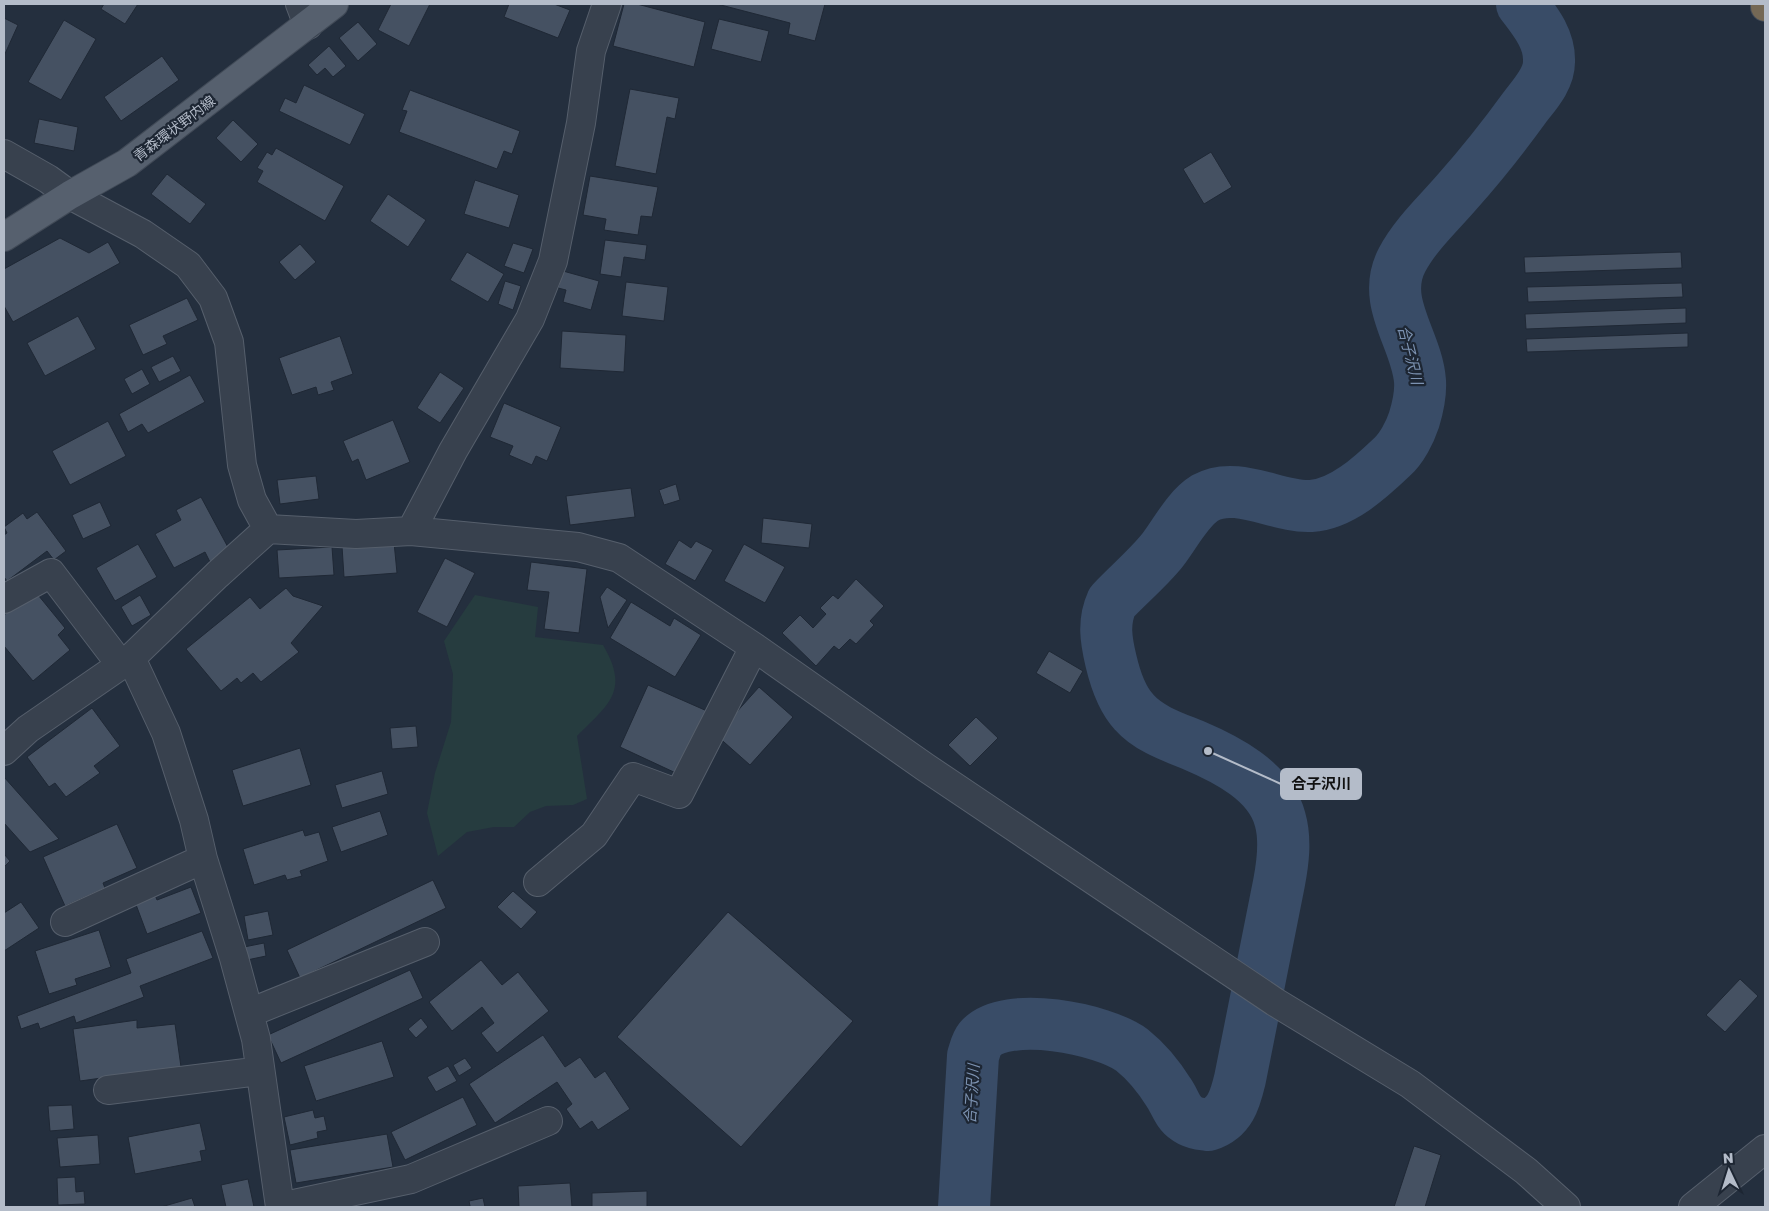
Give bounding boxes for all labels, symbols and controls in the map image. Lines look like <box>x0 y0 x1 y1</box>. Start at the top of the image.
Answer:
street label: 青森環状野内線 <box>130 92 218 164</box>
water label: 合子沢川 <box>1395 324 1427 388</box>
callout: 合子沢川 <box>1281 769 1361 799</box>
text: 合子沢川 <box>1291 774 1351 792</box>
water label: 合子沢川 <box>960 1061 982 1125</box>
north arrow <box>1704 1146 1754 1196</box>
text: N <box>1722 1149 1734 1166</box>

